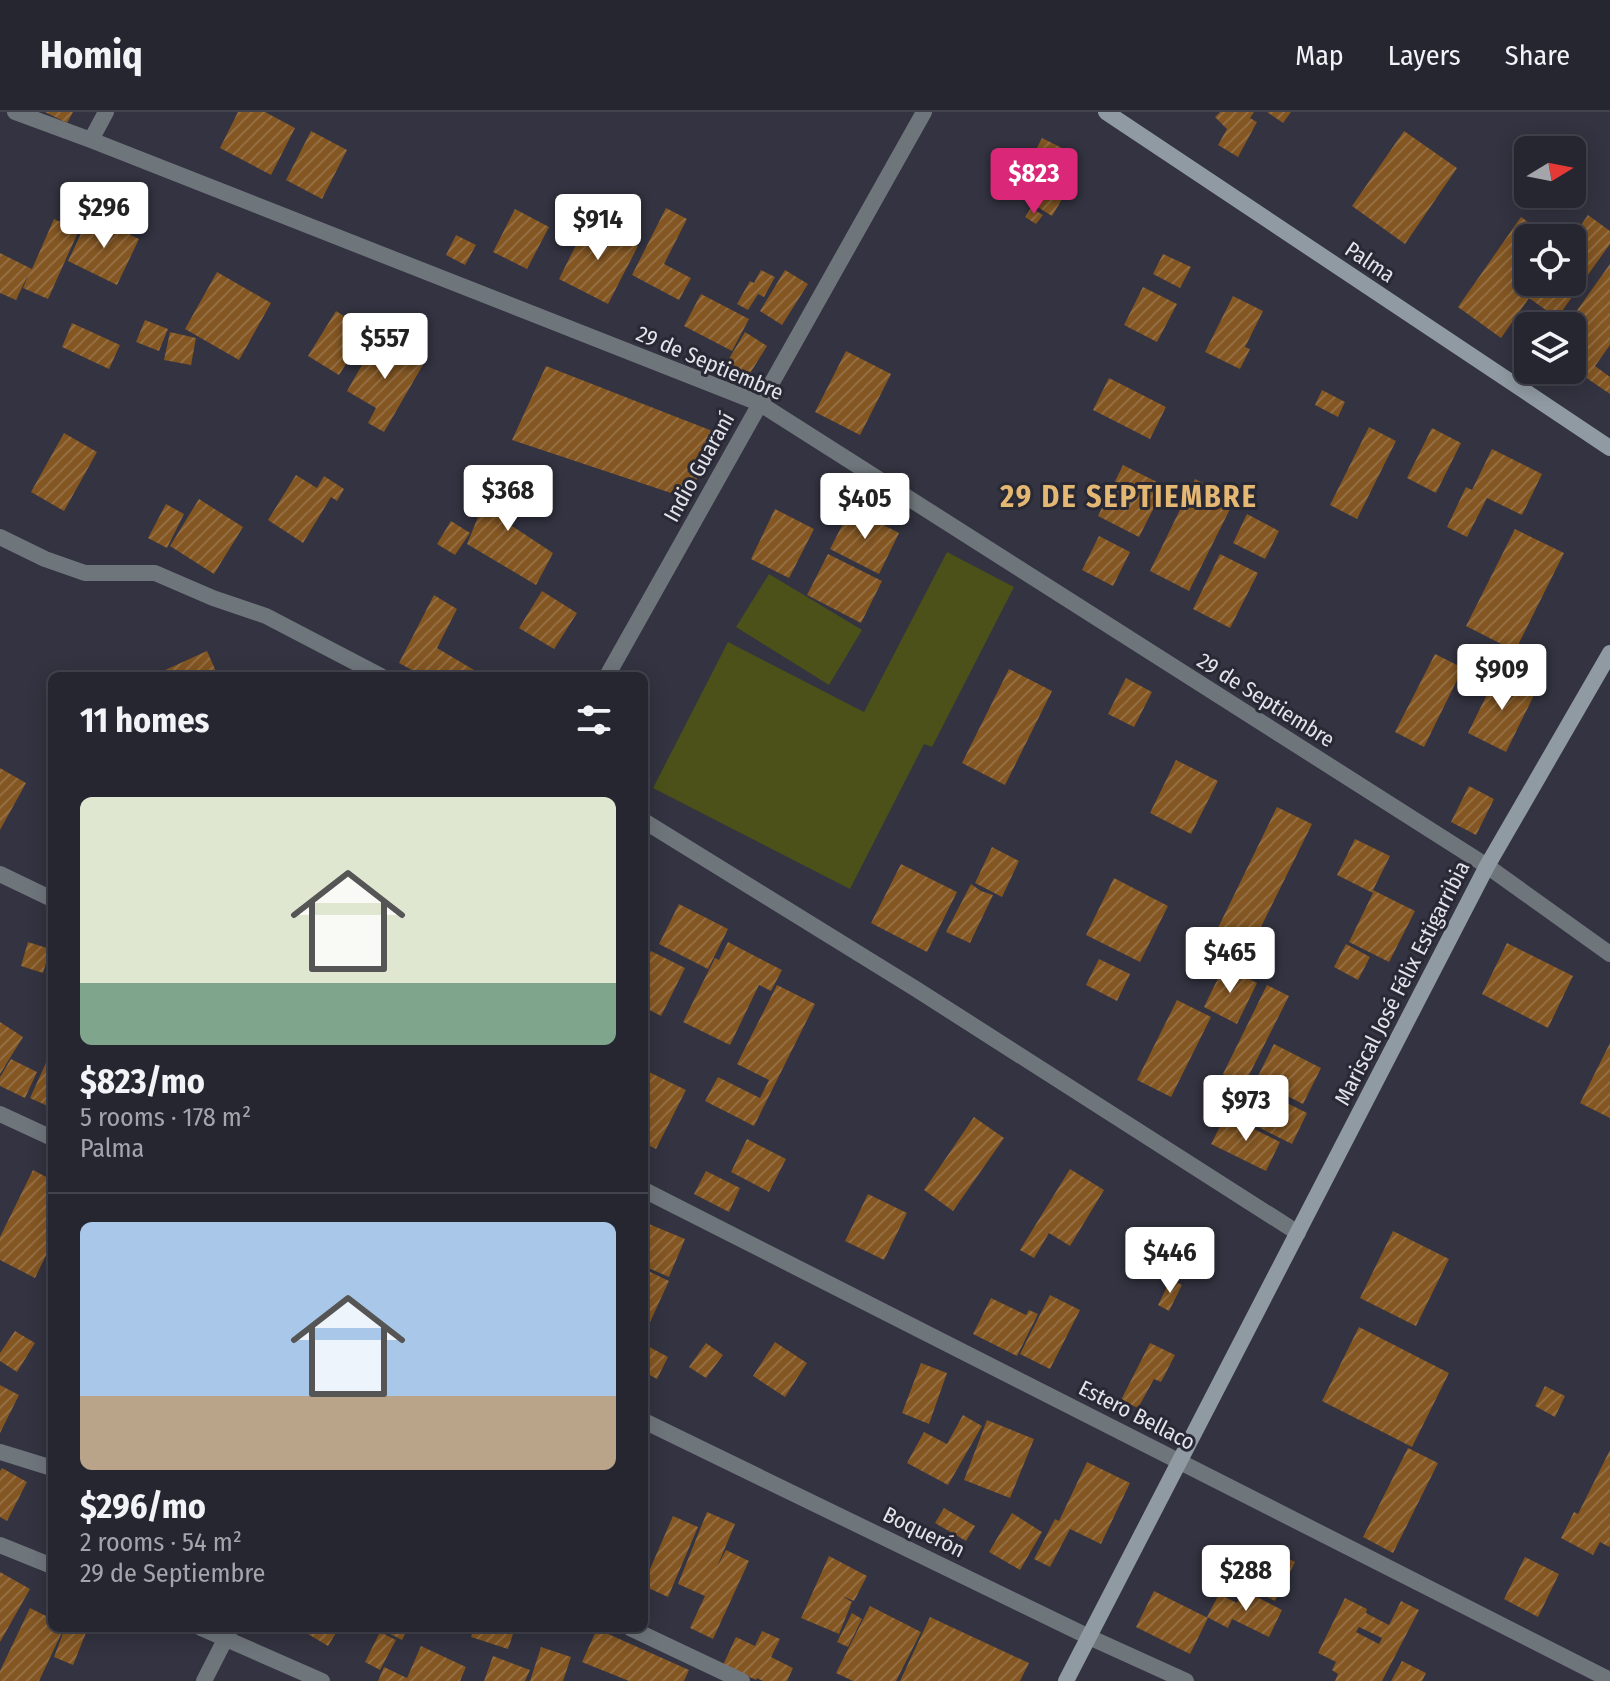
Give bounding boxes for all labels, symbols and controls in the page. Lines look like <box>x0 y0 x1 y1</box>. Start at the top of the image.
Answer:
text: Homiq <box>40 32 143 78</box>
text: Map <box>1295 39 1344 72</box>
text: Layers <box>1388 39 1461 72</box>
text: Share <box>1505 39 1570 72</box>
north arrow <box>1514 136 1586 208</box>
map controls <box>1514 136 1586 384</box>
pin: $823 <box>987 148 1081 216</box>
text: $823 <box>1009 158 1059 189</box>
pin: $296 <box>57 182 151 250</box>
text: $296 <box>78 192 130 223</box>
pin: $914 <box>551 194 645 262</box>
text: $914 <box>573 204 623 235</box>
button: locate <box>1514 224 1586 296</box>
street label: Palma <box>1340 236 1400 288</box>
button: layers <box>1514 312 1586 384</box>
pin: $557 <box>338 313 432 381</box>
street label: 29 de Septiembre <box>633 320 787 406</box>
text: $557 <box>361 323 409 354</box>
street label: Indio Guaraní <box>658 407 740 527</box>
pin: $368 <box>461 465 555 533</box>
pin: $405 <box>818 473 912 541</box>
text: $368 <box>482 475 534 506</box>
district label: 29 DE SEPTIEMBRE <box>999 479 1258 515</box>
text: $405 <box>838 483 892 514</box>
pin: $909 <box>1455 644 1549 712</box>
street label: 29 de Septiembre <box>1192 647 1340 753</box>
text: $909 <box>1475 654 1529 685</box>
icon: filters <box>572 698 616 742</box>
text: 11 homes <box>80 700 209 741</box>
icon: home <box>276 849 420 993</box>
street label: Mariscal José Félix Estigarribia <box>1329 856 1475 1110</box>
pin: $465 <box>1183 927 1277 995</box>
text: $465 <box>1204 937 1256 968</box>
text: $823/mo <box>80 1061 205 1102</box>
pin: $973 <box>1199 1075 1293 1143</box>
text: $973 <box>1221 1085 1271 1116</box>
text: 5 rooms · 178 m² <box>80 1102 251 1133</box>
text: Palma <box>80 1133 144 1164</box>
pin: $446 <box>1123 1227 1217 1295</box>
text: $446 <box>1143 1237 1197 1268</box>
icon: home <box>276 1274 420 1418</box>
street label: Estero Bellaco <box>1074 1374 1200 1456</box>
text: $296/mo <box>80 1486 206 1527</box>
street label: Boquerón <box>879 1501 969 1563</box>
text: 2 rooms · 54 m² <box>80 1527 242 1558</box>
pin: $288 <box>1199 1545 1293 1613</box>
text: $288 <box>1220 1555 1272 1586</box>
text: 29 de Septiembre <box>80 1558 265 1589</box>

